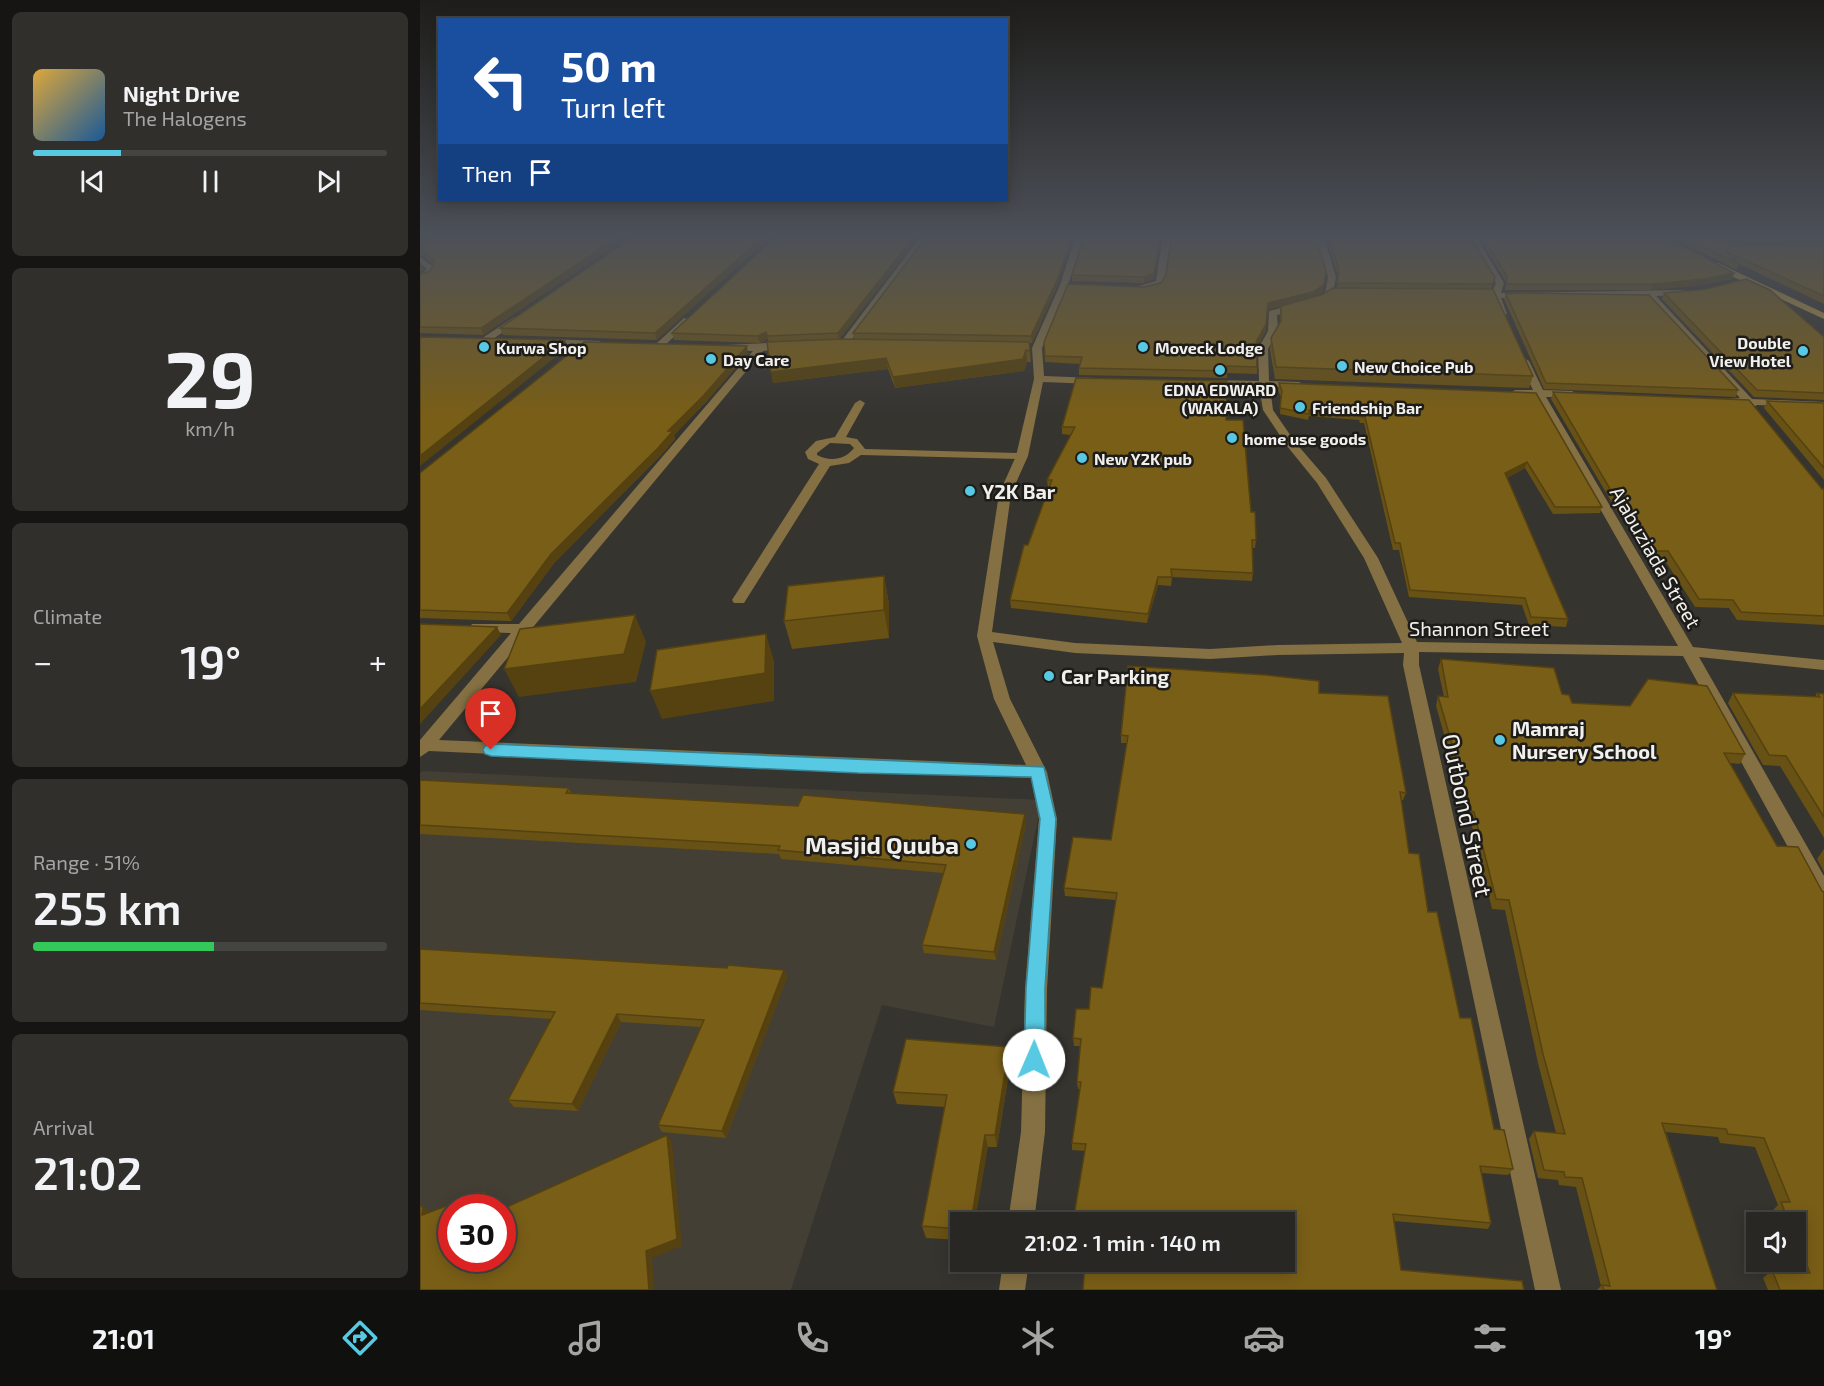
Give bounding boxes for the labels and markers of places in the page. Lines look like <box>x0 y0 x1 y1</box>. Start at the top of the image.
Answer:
place label: Double View Hotel <box>1709 333 1792 370</box>
place label: Kurwa Shop <box>496 338 587 357</box>
place label: Moveck Lodge <box>1155 338 1263 357</box>
marker: Kurwa Shop <box>477 340 491 354</box>
marker: Moveck Lodge <box>1136 340 1150 354</box>
marker: Double View Hotel <box>1796 344 1810 358</box>
place label: Day Care <box>723 350 789 370</box>
marker: Day Care <box>704 352 718 366</box>
place label: New Choice Pub <box>1354 357 1474 376</box>
marker: New Choice Pub <box>1335 359 1349 373</box>
marker: EDNA EDWARD (WAKALA) <box>1213 363 1227 377</box>
place label: EDNA EDWARD (WAKALA) <box>1164 380 1276 417</box>
place label: Friendship Bar <box>1312 398 1422 417</box>
marker: Friendship Bar <box>1293 400 1307 414</box>
place label: home use goods <box>1244 429 1366 448</box>
marker: home use goods <box>1225 431 1239 445</box>
place label: New Y2K pub <box>1094 449 1192 468</box>
marker: New Y2K pub <box>1075 451 1089 465</box>
place label: Y2K Bar <box>982 479 1056 503</box>
marker: Y2K Bar <box>963 484 977 498</box>
place label: Car Parking <box>1061 664 1170 688</box>
marker: Car Parking <box>1042 669 1056 683</box>
pin <box>465 688 516 750</box>
place label: Mamraj Nursery School <box>1512 716 1657 764</box>
marker: Mamraj Nursery School <box>1493 733 1507 747</box>
place label: Masjid Quuba <box>805 830 959 860</box>
marker: Masjid Quuba <box>964 837 978 851</box>

